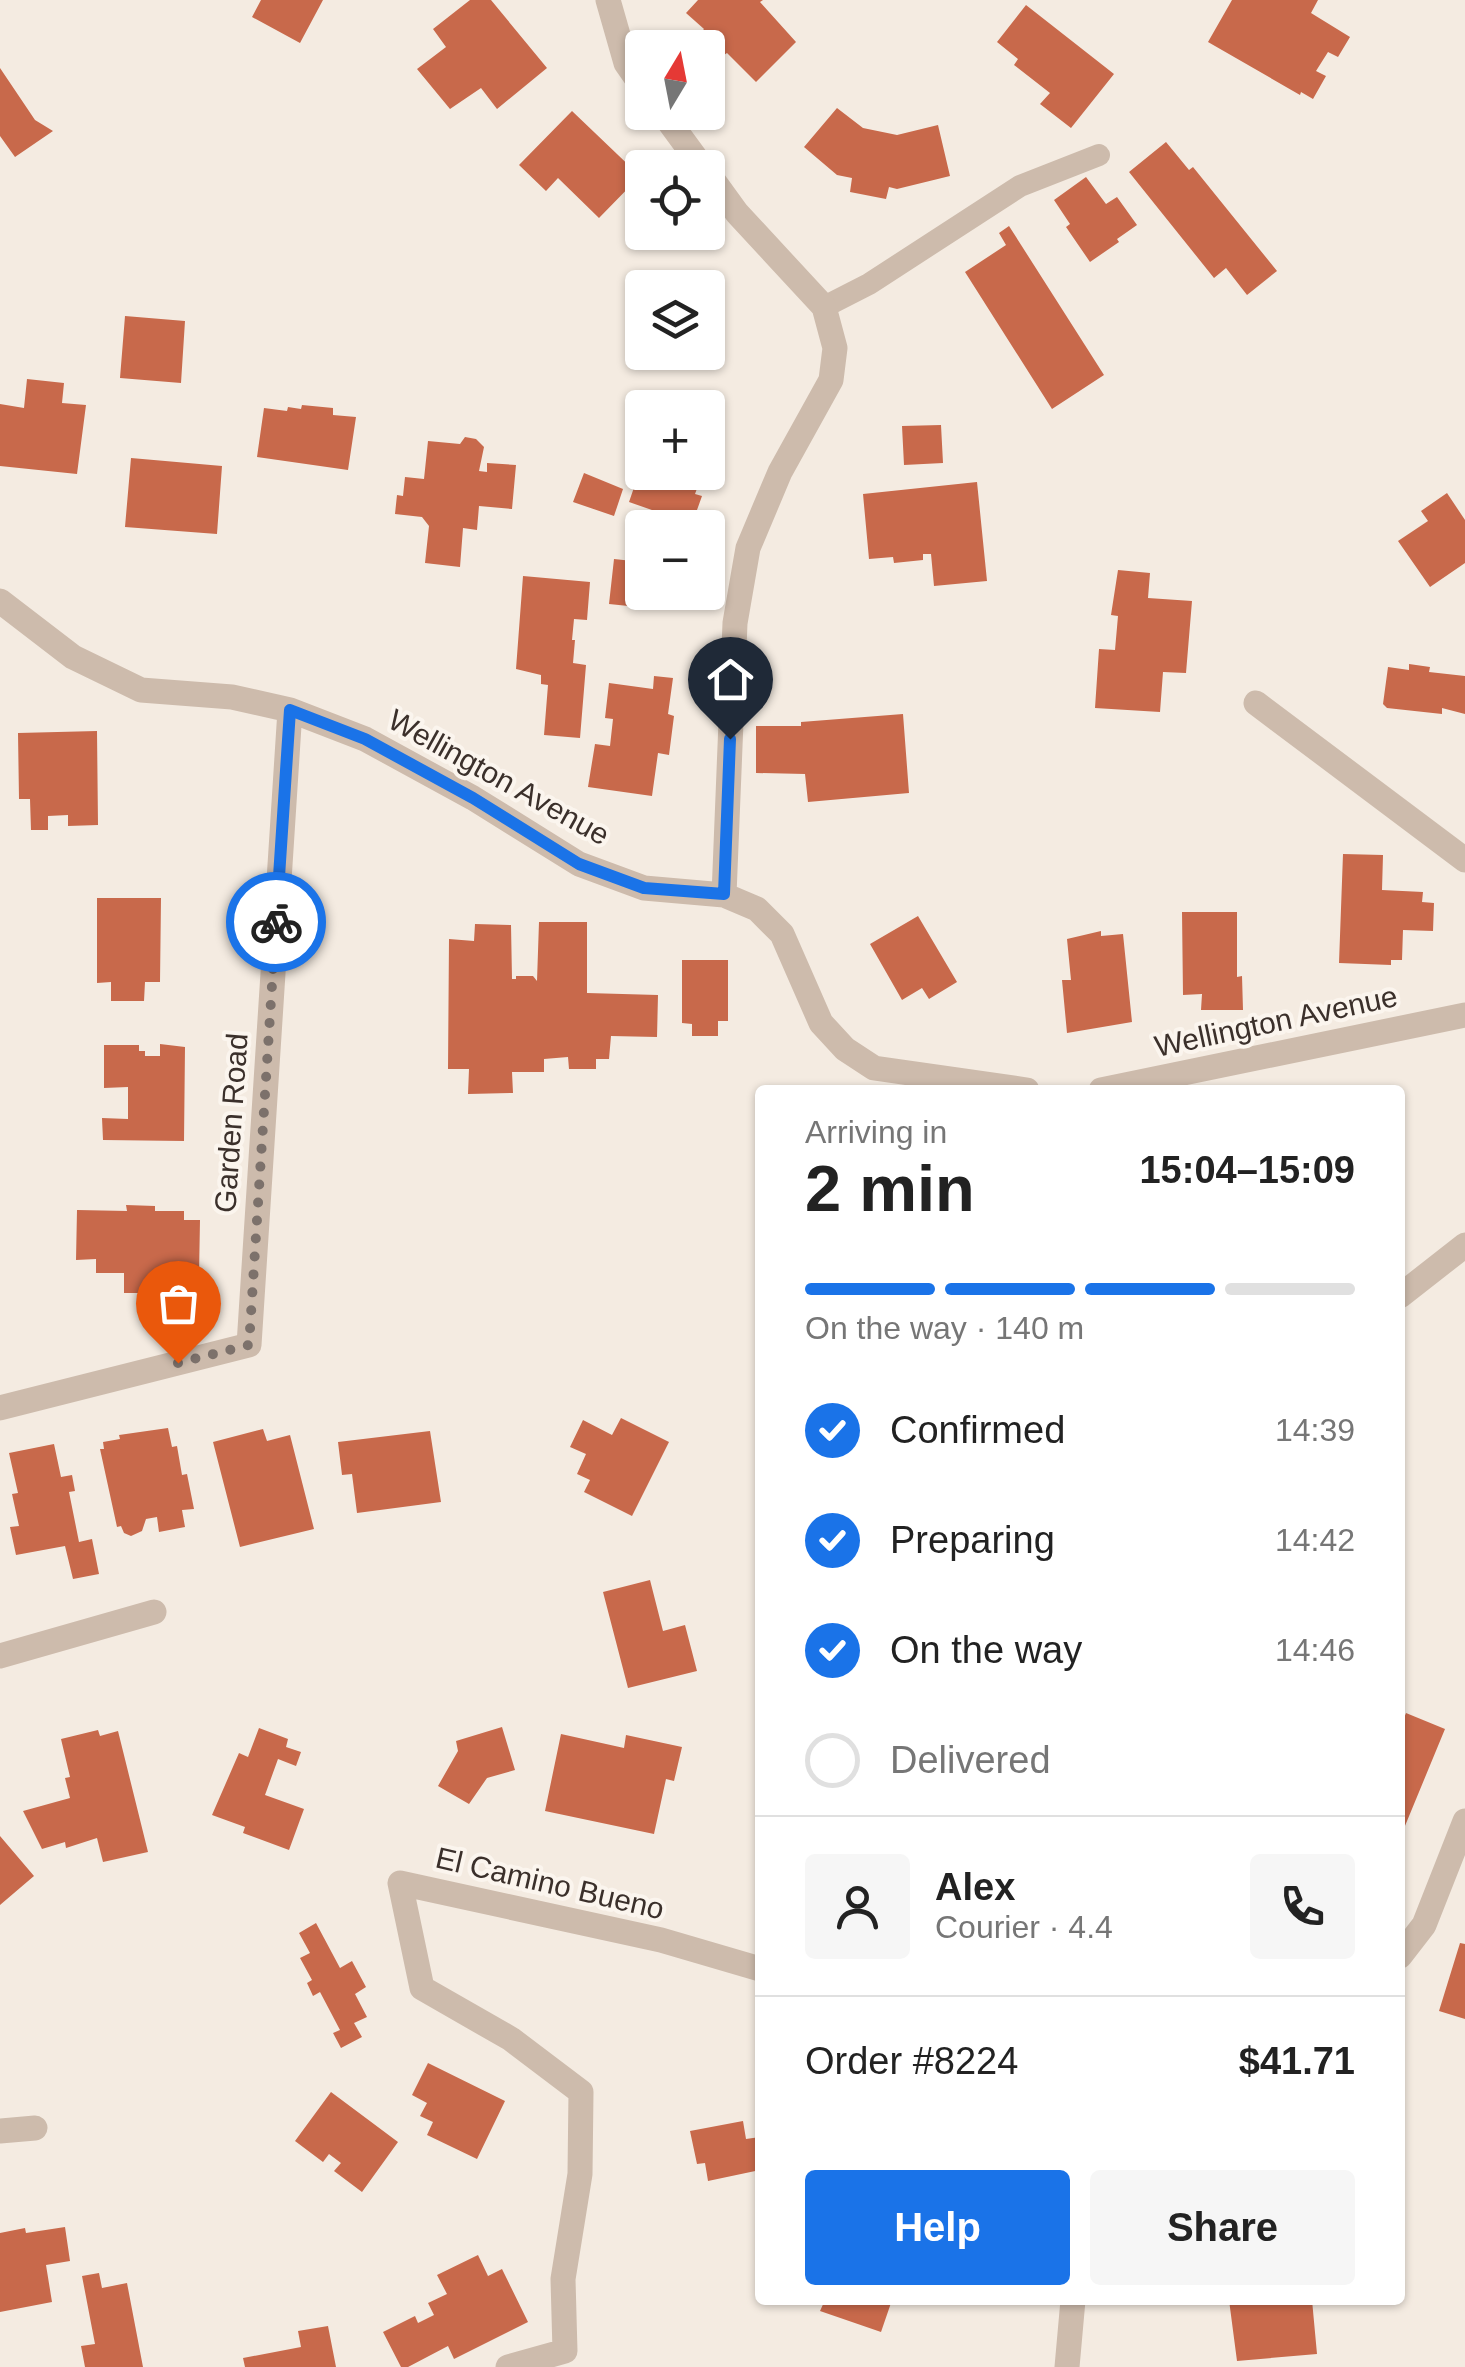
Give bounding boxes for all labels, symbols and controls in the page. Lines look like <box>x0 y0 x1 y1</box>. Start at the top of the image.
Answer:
north arrow <box>625 30 725 130</box>
map controls <box>625 30 725 610</box>
button: locate <box>625 150 725 250</box>
button: layers <box>625 270 725 370</box>
button: + <box>625 390 725 490</box>
button: − <box>625 510 725 610</box>
pin <box>688 637 773 740</box>
icon: home <box>703 652 758 707</box>
street label: Wellington Avenue <box>383 703 615 851</box>
courier <box>226 872 326 972</box>
icon: bike <box>249 895 304 950</box>
street label: Wellington Avenue <box>1152 979 1400 1063</box>
street label: Garden Road <box>208 1032 254 1214</box>
text: Arriving in <box>805 1114 947 1150</box>
text: 15:04–15:09 <box>1139 1149 1355 1191</box>
text: 2 min <box>805 1152 975 1225</box>
pin <box>136 1261 221 1364</box>
icon: bag <box>151 1276 206 1331</box>
text: On the way · 140 m <box>805 1310 1084 1346</box>
icon: check <box>805 1403 860 1458</box>
text: Confirmed <box>890 1409 1065 1451</box>
text: 14:39 <box>1275 1412 1355 1448</box>
icon: check <box>805 1513 860 1568</box>
text: Preparing <box>890 1519 1055 1561</box>
text: 14:42 <box>1275 1522 1355 1558</box>
icon: check <box>805 1623 860 1678</box>
text: On the way <box>890 1629 1082 1671</box>
text: 14:46 <box>1275 1632 1355 1668</box>
text: Delivered <box>890 1739 1051 1781</box>
street label: El Camino Bueno <box>433 1841 667 1925</box>
button: person <box>805 1854 910 1959</box>
button: phone <box>1250 1854 1355 1959</box>
text: Alex <box>935 1866 1015 1908</box>
text: Courier · 4.4 <box>935 1909 1113 1945</box>
text: Order #8224 <box>805 2040 1018 2082</box>
text: $41.71 <box>1239 2040 1355 2082</box>
button: Help <box>805 2170 1070 2285</box>
button: Share <box>1090 2170 1355 2285</box>

